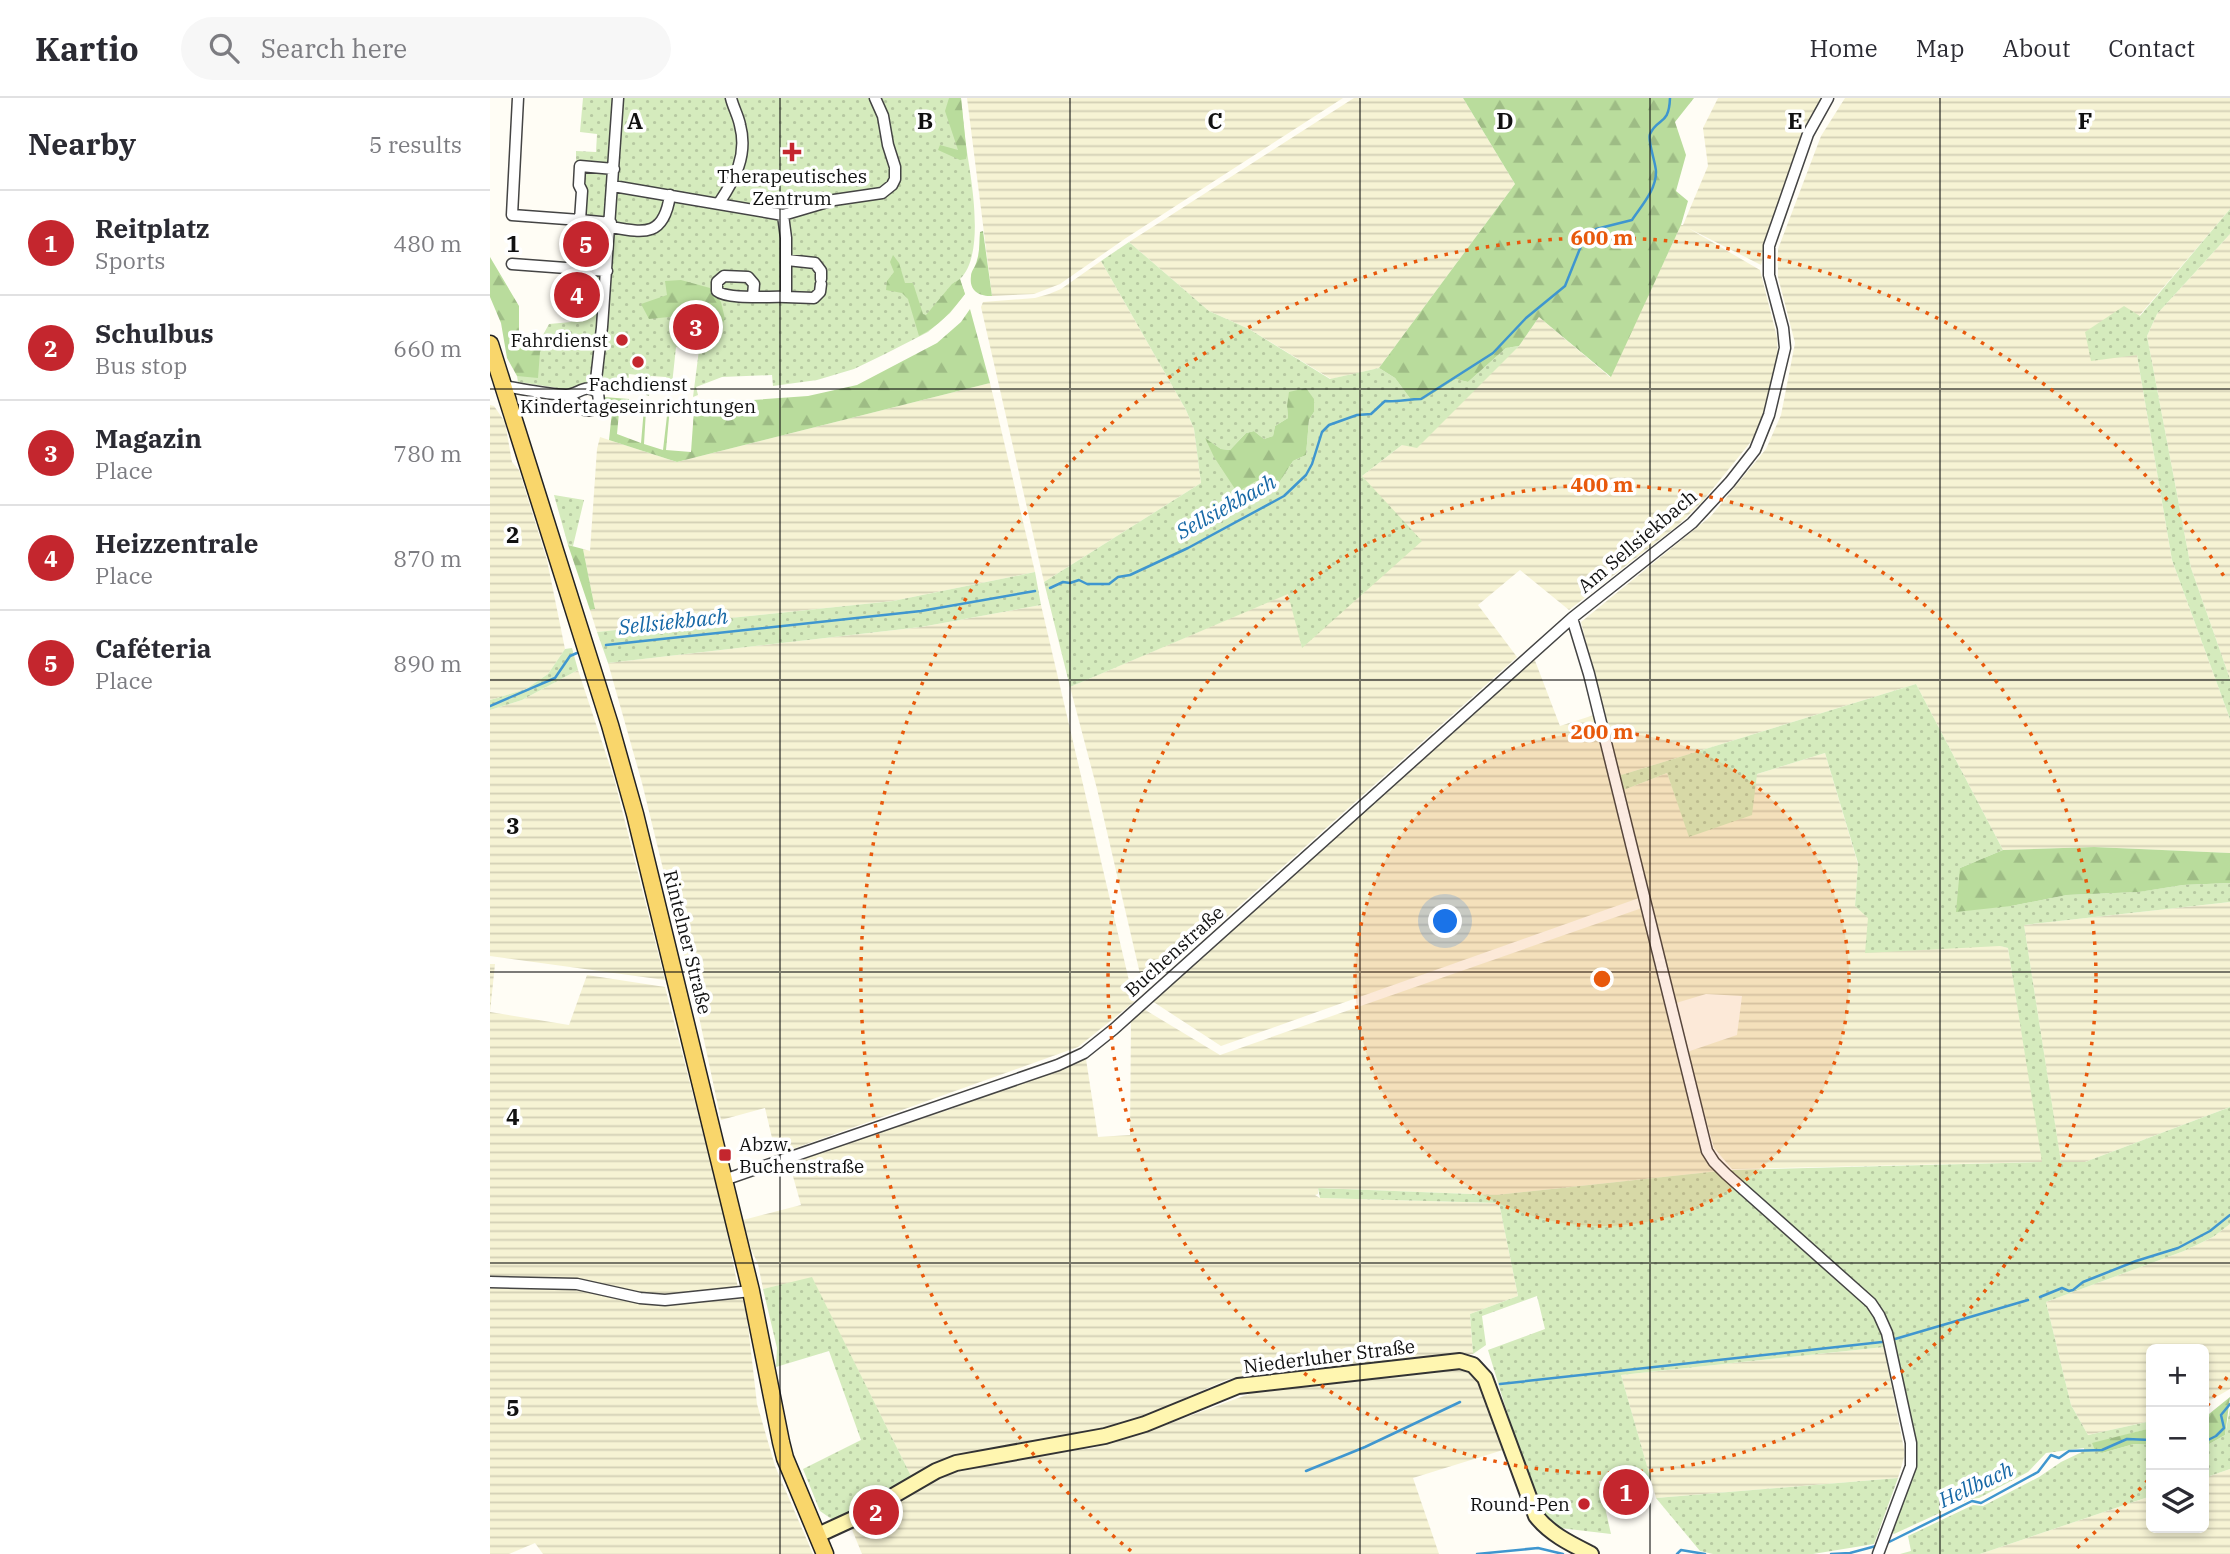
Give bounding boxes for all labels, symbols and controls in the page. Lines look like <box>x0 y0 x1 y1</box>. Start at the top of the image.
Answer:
search box <box>181 17 671 80</box>
text: Kartio <box>35 27 139 70</box>
icon: search <box>205 29 243 67</box>
text: Search here <box>261 31 407 65</box>
text: Home <box>1810 32 1878 64</box>
text: Map <box>1916 32 1964 64</box>
text: About <box>2002 32 2070 64</box>
text: Contact <box>2108 32 2195 64</box>
text: A <box>627 105 643 135</box>
text: B <box>917 105 933 135</box>
text: C <box>1207 105 1223 135</box>
text: D <box>1496 105 1514 135</box>
text: E <box>1787 105 1803 135</box>
text: F <box>2078 105 2092 135</box>
text: Nearby <box>28 124 136 163</box>
text: 5 results <box>369 129 462 159</box>
marker: Therapeutisches Zentrum <box>782 142 802 162</box>
place label: Therapeutisches Zentrum <box>717 164 867 210</box>
text: Reitplatz <box>95 211 209 245</box>
pin: 5 <box>563 218 609 270</box>
text: 600 m <box>1570 223 1634 251</box>
text: 1 <box>44 228 58 258</box>
text: 480 m <box>393 228 462 258</box>
text: 1 <box>506 228 520 258</box>
text: Sports <box>95 245 165 275</box>
pin: 4 <box>554 269 600 321</box>
pin: 3 <box>673 301 719 353</box>
text: Schulbus <box>95 316 214 350</box>
place label: Fahrdienst <box>511 328 608 352</box>
marker: Fahrdienst <box>614 332 630 348</box>
text: 2 <box>44 333 58 363</box>
text: 660 m <box>393 333 462 363</box>
text: Bus stop <box>95 350 187 380</box>
marker: Fachdienst Kindertageseinrichtungen <box>630 354 646 370</box>
place label: Fachdienst Kindertageseinrichtungen <box>520 372 756 418</box>
text: Magazin <box>95 421 202 455</box>
text: 3 <box>44 438 58 468</box>
text: 780 m <box>393 438 462 468</box>
text: Place <box>95 455 153 485</box>
water label: Sellsiekbach <box>1170 467 1281 546</box>
text: 400 m <box>1570 470 1634 498</box>
street label: Am Sellsiekbach <box>1572 484 1702 598</box>
text: 2 <box>506 519 520 549</box>
text: Heizzentrale <box>95 526 258 560</box>
text: 4 <box>44 543 58 573</box>
text: 870 m <box>393 543 462 573</box>
text: Place <box>95 560 153 590</box>
water label: Sellsiekbach <box>616 601 730 641</box>
text: Caféteria <box>95 631 212 665</box>
text: 5 <box>44 648 58 678</box>
text: 890 m <box>393 648 462 678</box>
text: Place <box>95 665 153 695</box>
text: 200 m <box>1570 717 1634 745</box>
text: 3 <box>506 810 520 840</box>
street label: Rintelner Straße <box>658 867 718 1017</box>
street label: Buchenstraße <box>1119 900 1229 1002</box>
your location <box>1428 904 1462 938</box>
centre of rings <box>1590 967 1614 991</box>
text: 4 <box>506 1101 520 1131</box>
place label: Abzw. Buchenstraße <box>739 1132 864 1178</box>
marker: Abzw. Buchenstraße <box>717 1147 733 1163</box>
street label: Niederluher Straße <box>1242 1334 1416 1378</box>
map controls <box>2146 1344 2209 1533</box>
button: + <box>2146 1344 2209 1407</box>
text: 5 <box>506 1392 520 1422</box>
button: − <box>2146 1407 2209 1470</box>
water label: Hellbach <box>1933 1455 2018 1514</box>
pin: 1 <box>1603 1466 1649 1518</box>
button: layers <box>2146 1470 2209 1533</box>
pin: 2 <box>853 1486 899 1538</box>
place label: Round-Pen <box>1470 1492 1570 1516</box>
marker: Round-Pen <box>1576 1496 1592 1512</box>

